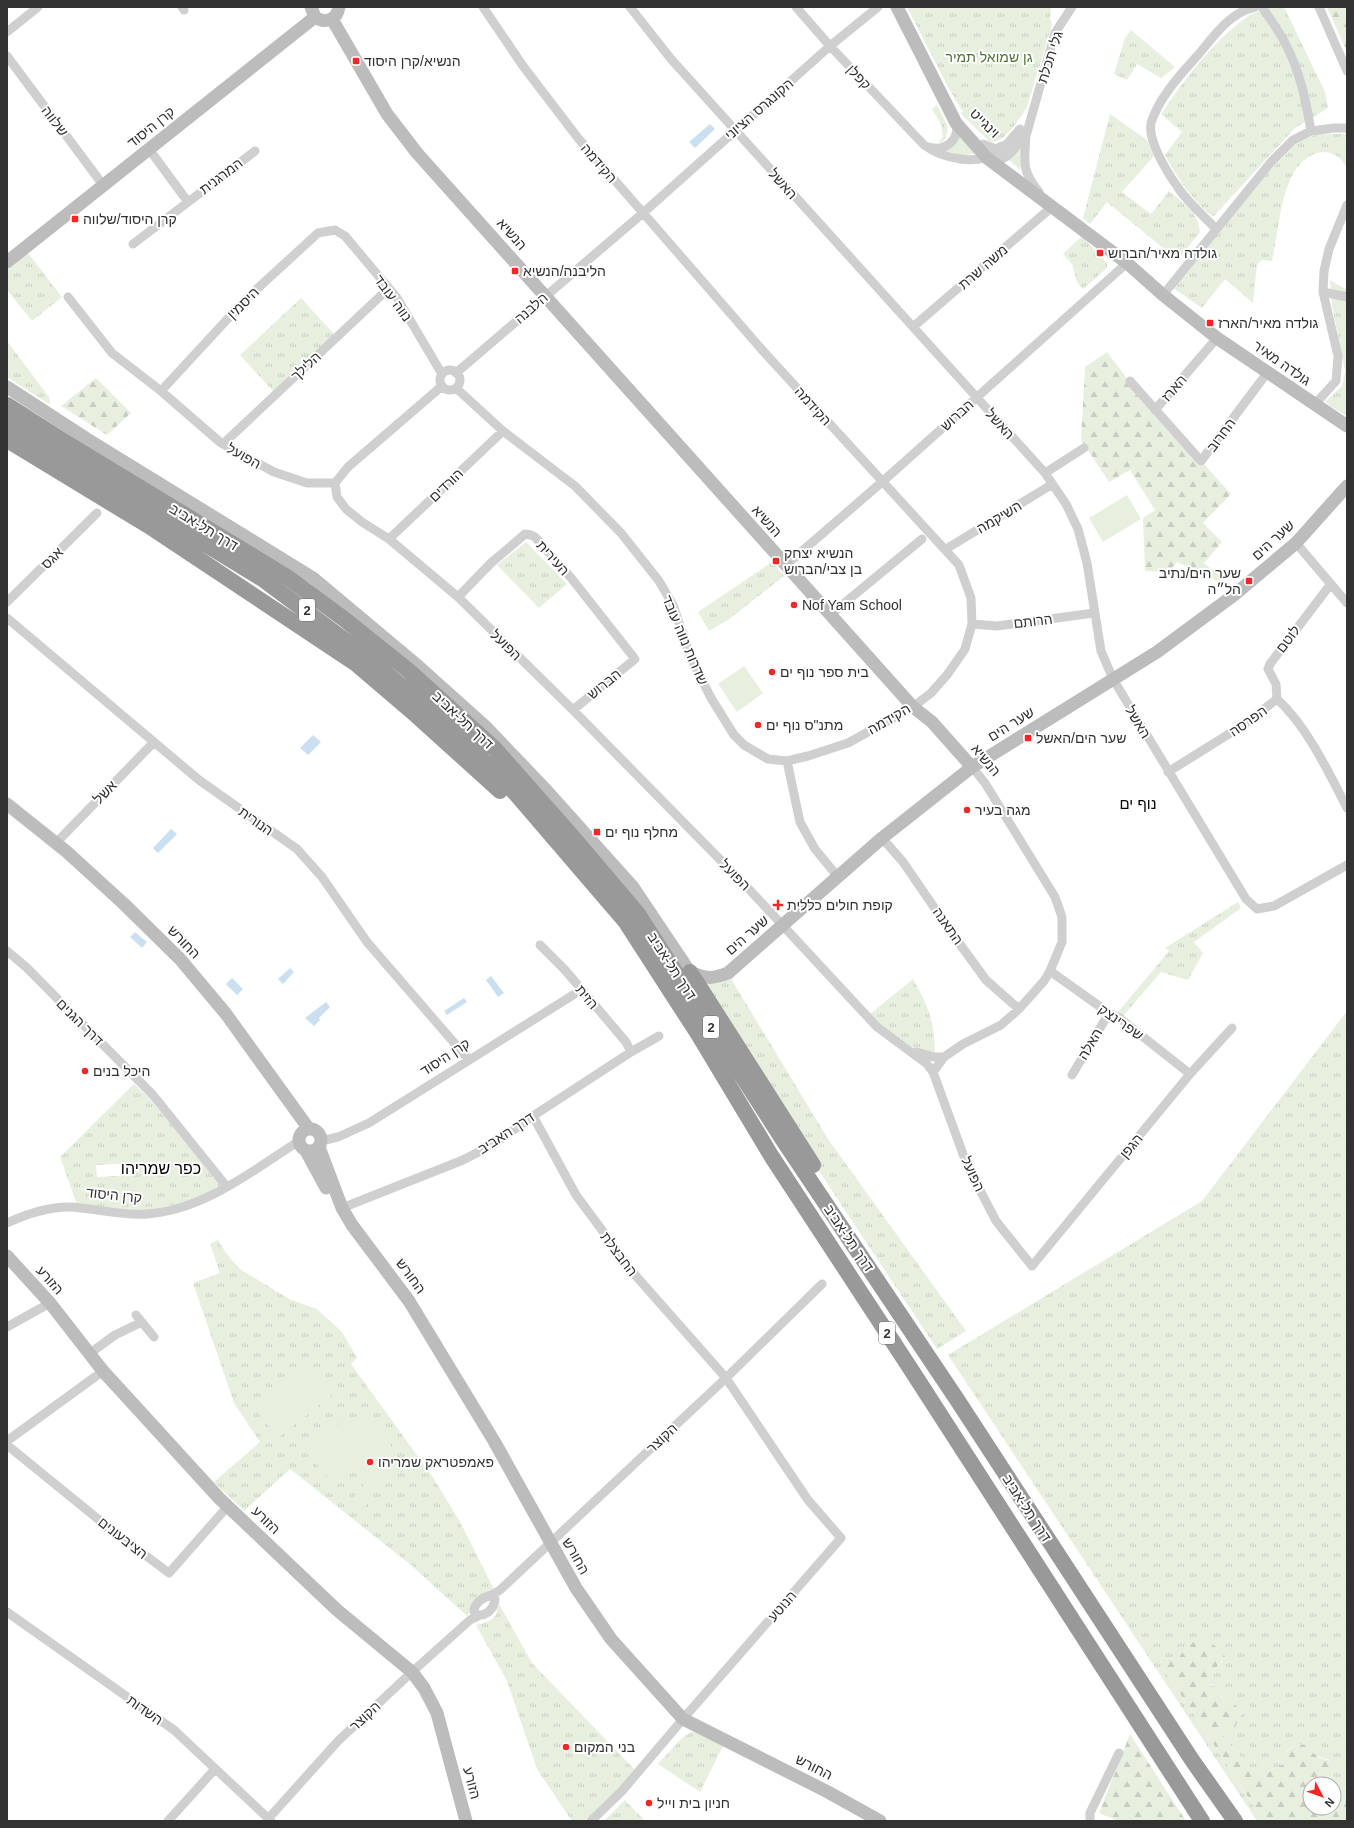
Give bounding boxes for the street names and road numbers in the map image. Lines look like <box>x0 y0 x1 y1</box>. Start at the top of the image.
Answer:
street label: גלי תכלת <box>1034 29 1066 85</box>
street label: קפלן <box>844 61 874 93</box>
street label: הקונגרס הציוני <box>722 75 796 143</box>
street label: שלווה <box>38 103 72 139</box>
street label: קרן היסוד <box>124 103 178 151</box>
street label: וינגייט <box>967 105 1003 141</box>
street label: הקידמה <box>578 140 620 186</box>
street label: המרגנית <box>196 155 246 197</box>
street label: האשל <box>765 166 801 202</box>
street label: הנשיא <box>494 215 530 253</box>
street label: משה שרת <box>955 241 1011 293</box>
street label: נווה עובד <box>371 272 415 324</box>
street label: היסמין <box>224 284 262 322</box>
street label: הלבנה <box>511 289 551 327</box>
street label: גולדה מאיר <box>1250 337 1314 389</box>
street label: הלילך <box>288 348 324 384</box>
street label: הארז <box>1158 371 1190 405</box>
street label: הקידמה <box>791 383 835 429</box>
street label: הברוש <box>937 396 977 434</box>
street label: האשל <box>982 406 1018 442</box>
street label: החרוב <box>1203 415 1239 455</box>
street label: הפועל <box>224 440 264 472</box>
street label: הורדים <box>426 465 466 505</box>
street label: השיקמה <box>974 497 1024 537</box>
street label: דרך תל-אביב <box>167 500 241 554</box>
street label: הנשיא <box>749 502 785 540</box>
street label: שער הים <box>1249 517 1297 563</box>
street label: העירית <box>533 537 573 579</box>
street label: אגס <box>38 544 66 572</box>
street label: שדרות נווה עובד <box>659 593 711 687</box>
road number: 2 <box>299 599 315 621</box>
street label: הרותם <box>1013 611 1053 631</box>
street label: לוטם <box>1273 622 1303 656</box>
street label: הפועל <box>487 627 525 663</box>
street label: הברוש <box>584 666 624 702</box>
street label: דרך תל-אביב <box>430 688 497 752</box>
street label: הקידמה <box>865 700 913 738</box>
street label: הפרסה <box>1226 702 1270 740</box>
street label: האשל <box>1122 703 1154 741</box>
street label: שער הים <box>985 704 1037 744</box>
street label: הנשיא <box>968 741 1004 779</box>
street label: אשל <box>90 777 120 807</box>
street label: הנורית <box>236 803 276 839</box>
street label: הפועל <box>716 856 754 894</box>
street label: התאנה <box>929 904 967 948</box>
street label: שער הים <box>722 912 772 958</box>
street label: החורש <box>165 922 203 962</box>
street label: דרך תל-אביב <box>644 930 700 1003</box>
street label: הזית <box>572 982 602 1012</box>
street label: דרך הגנים <box>53 995 107 1049</box>
street label: שפרינצק <box>1095 1001 1147 1043</box>
road number: 2 <box>703 1016 719 1038</box>
street label: האלה <box>1075 1026 1105 1062</box>
street label: קרן היסוד <box>417 1035 473 1079</box>
street label: דרך האביב <box>475 1109 537 1157</box>
street label: הגפן <box>1116 1131 1146 1161</box>
street label: הפועל <box>958 1154 988 1194</box>
street label: קרן היסוד <box>85 1184 143 1206</box>
street label: דרך תל-אביב <box>821 1202 877 1274</box>
street label: החבצלת <box>597 1229 641 1279</box>
street label: החורש <box>393 1255 429 1297</box>
street label: הזורע <box>33 1263 67 1297</box>
road number: 2 <box>879 1322 895 1344</box>
street label: הקוצר <box>643 1420 681 1456</box>
street label: דרך תל-אביב <box>999 1472 1055 1545</box>
street label: הזורע <box>249 1503 283 1537</box>
street label: הציבעונים <box>95 1514 151 1562</box>
street label: החורש <box>559 1535 593 1577</box>
street label: הנוטע <box>764 1587 800 1625</box>
street label: השדות <box>124 1692 166 1728</box>
street label: הקוצר <box>346 1698 384 1734</box>
street label: החורש <box>793 1751 835 1783</box>
street label: הזורע <box>460 1765 484 1801</box>

